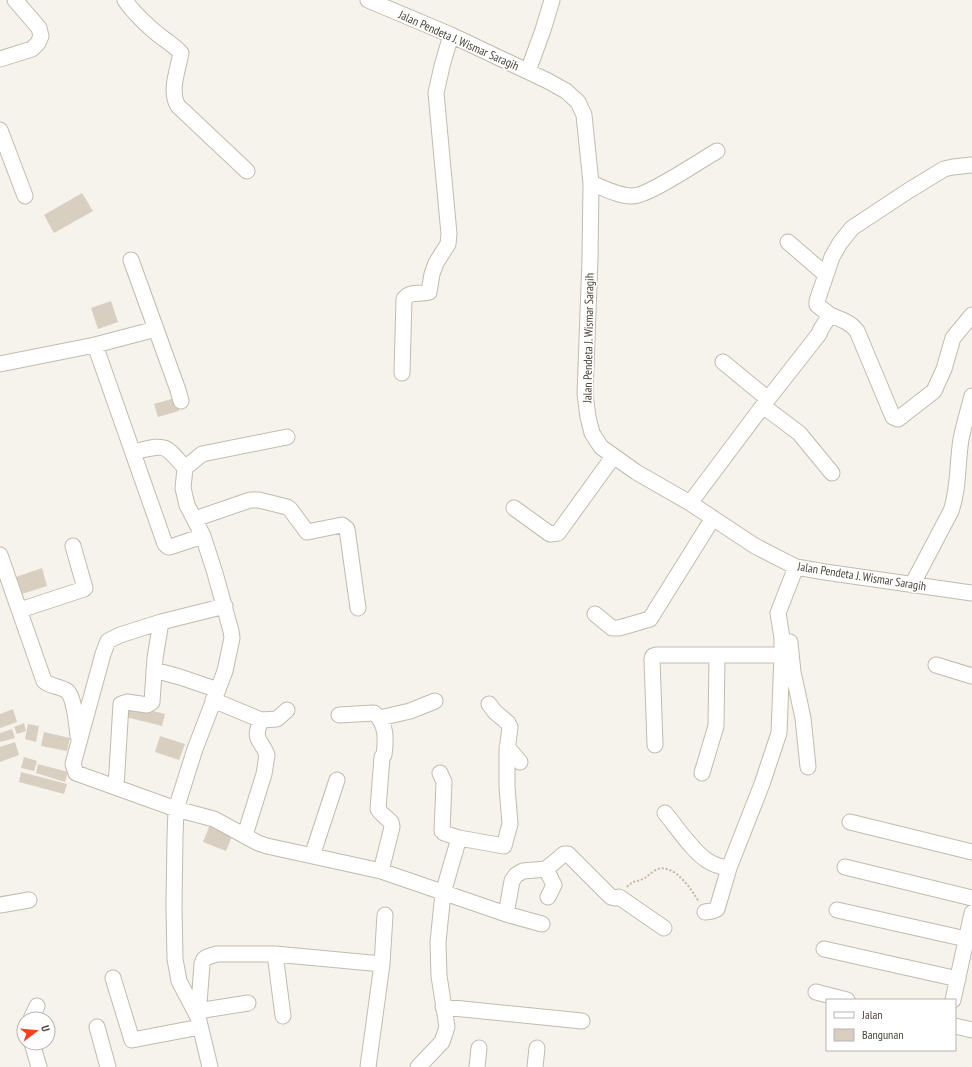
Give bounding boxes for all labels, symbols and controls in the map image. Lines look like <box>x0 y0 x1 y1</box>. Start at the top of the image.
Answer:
street label: Jalan Pendeta J. Wismar Saragih <box>396 6 521 73</box>
street label: Jalan Pendeta J. Wismar Saragih <box>579 273 597 404</box>
street label: Jalan Pendeta J. Wismar Saragih <box>796 558 927 594</box>
legend <box>826 999 956 1051</box>
text: Jalan <box>861 1007 883 1022</box>
north arrow <box>16 1011 56 1051</box>
text: U <box>38 1024 53 1033</box>
text: Bangunan <box>862 1027 903 1042</box>

